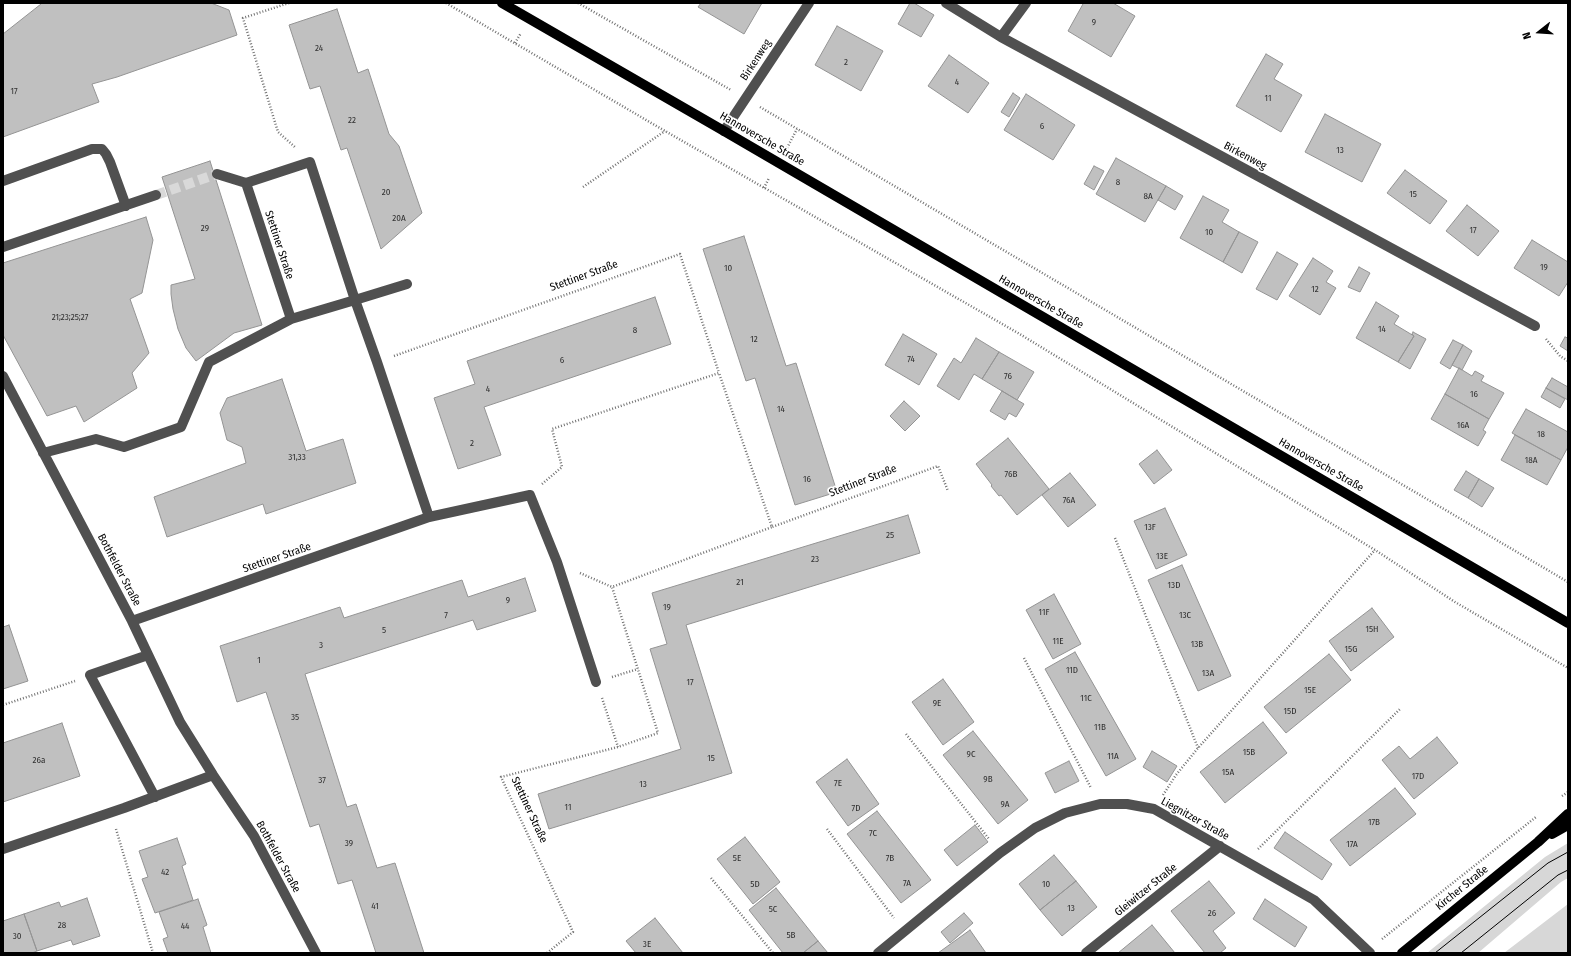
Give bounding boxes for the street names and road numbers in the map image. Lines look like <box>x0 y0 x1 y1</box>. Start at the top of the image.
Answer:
street label: Birkenweg <box>738 37 774 83</box>
street label: Hannoversche Straße <box>717 109 807 169</box>
street label: Birkenweg <box>1221 139 1269 173</box>
street label: Stettiner Straße <box>262 209 296 281</box>
street label: Stettiner Straße <box>548 258 620 294</box>
street label: Hannoversche Straße <box>996 272 1086 332</box>
street label: Hannoversche Straße <box>1276 435 1366 495</box>
street label: Stettiner Straße <box>827 462 899 500</box>
street label: Bothfelder Straße <box>94 532 144 608</box>
street label: Stettiner Straße <box>241 540 313 576</box>
street label: Stettiner Straße <box>508 775 550 845</box>
street label: Liegnitzer Straße <box>1159 795 1231 843</box>
street label: Bothfelder Straße <box>253 819 303 895</box>
street label: Gleiwitzer Straße <box>1112 861 1180 919</box>
street label: Kircher Straße <box>1433 863 1491 913</box>

